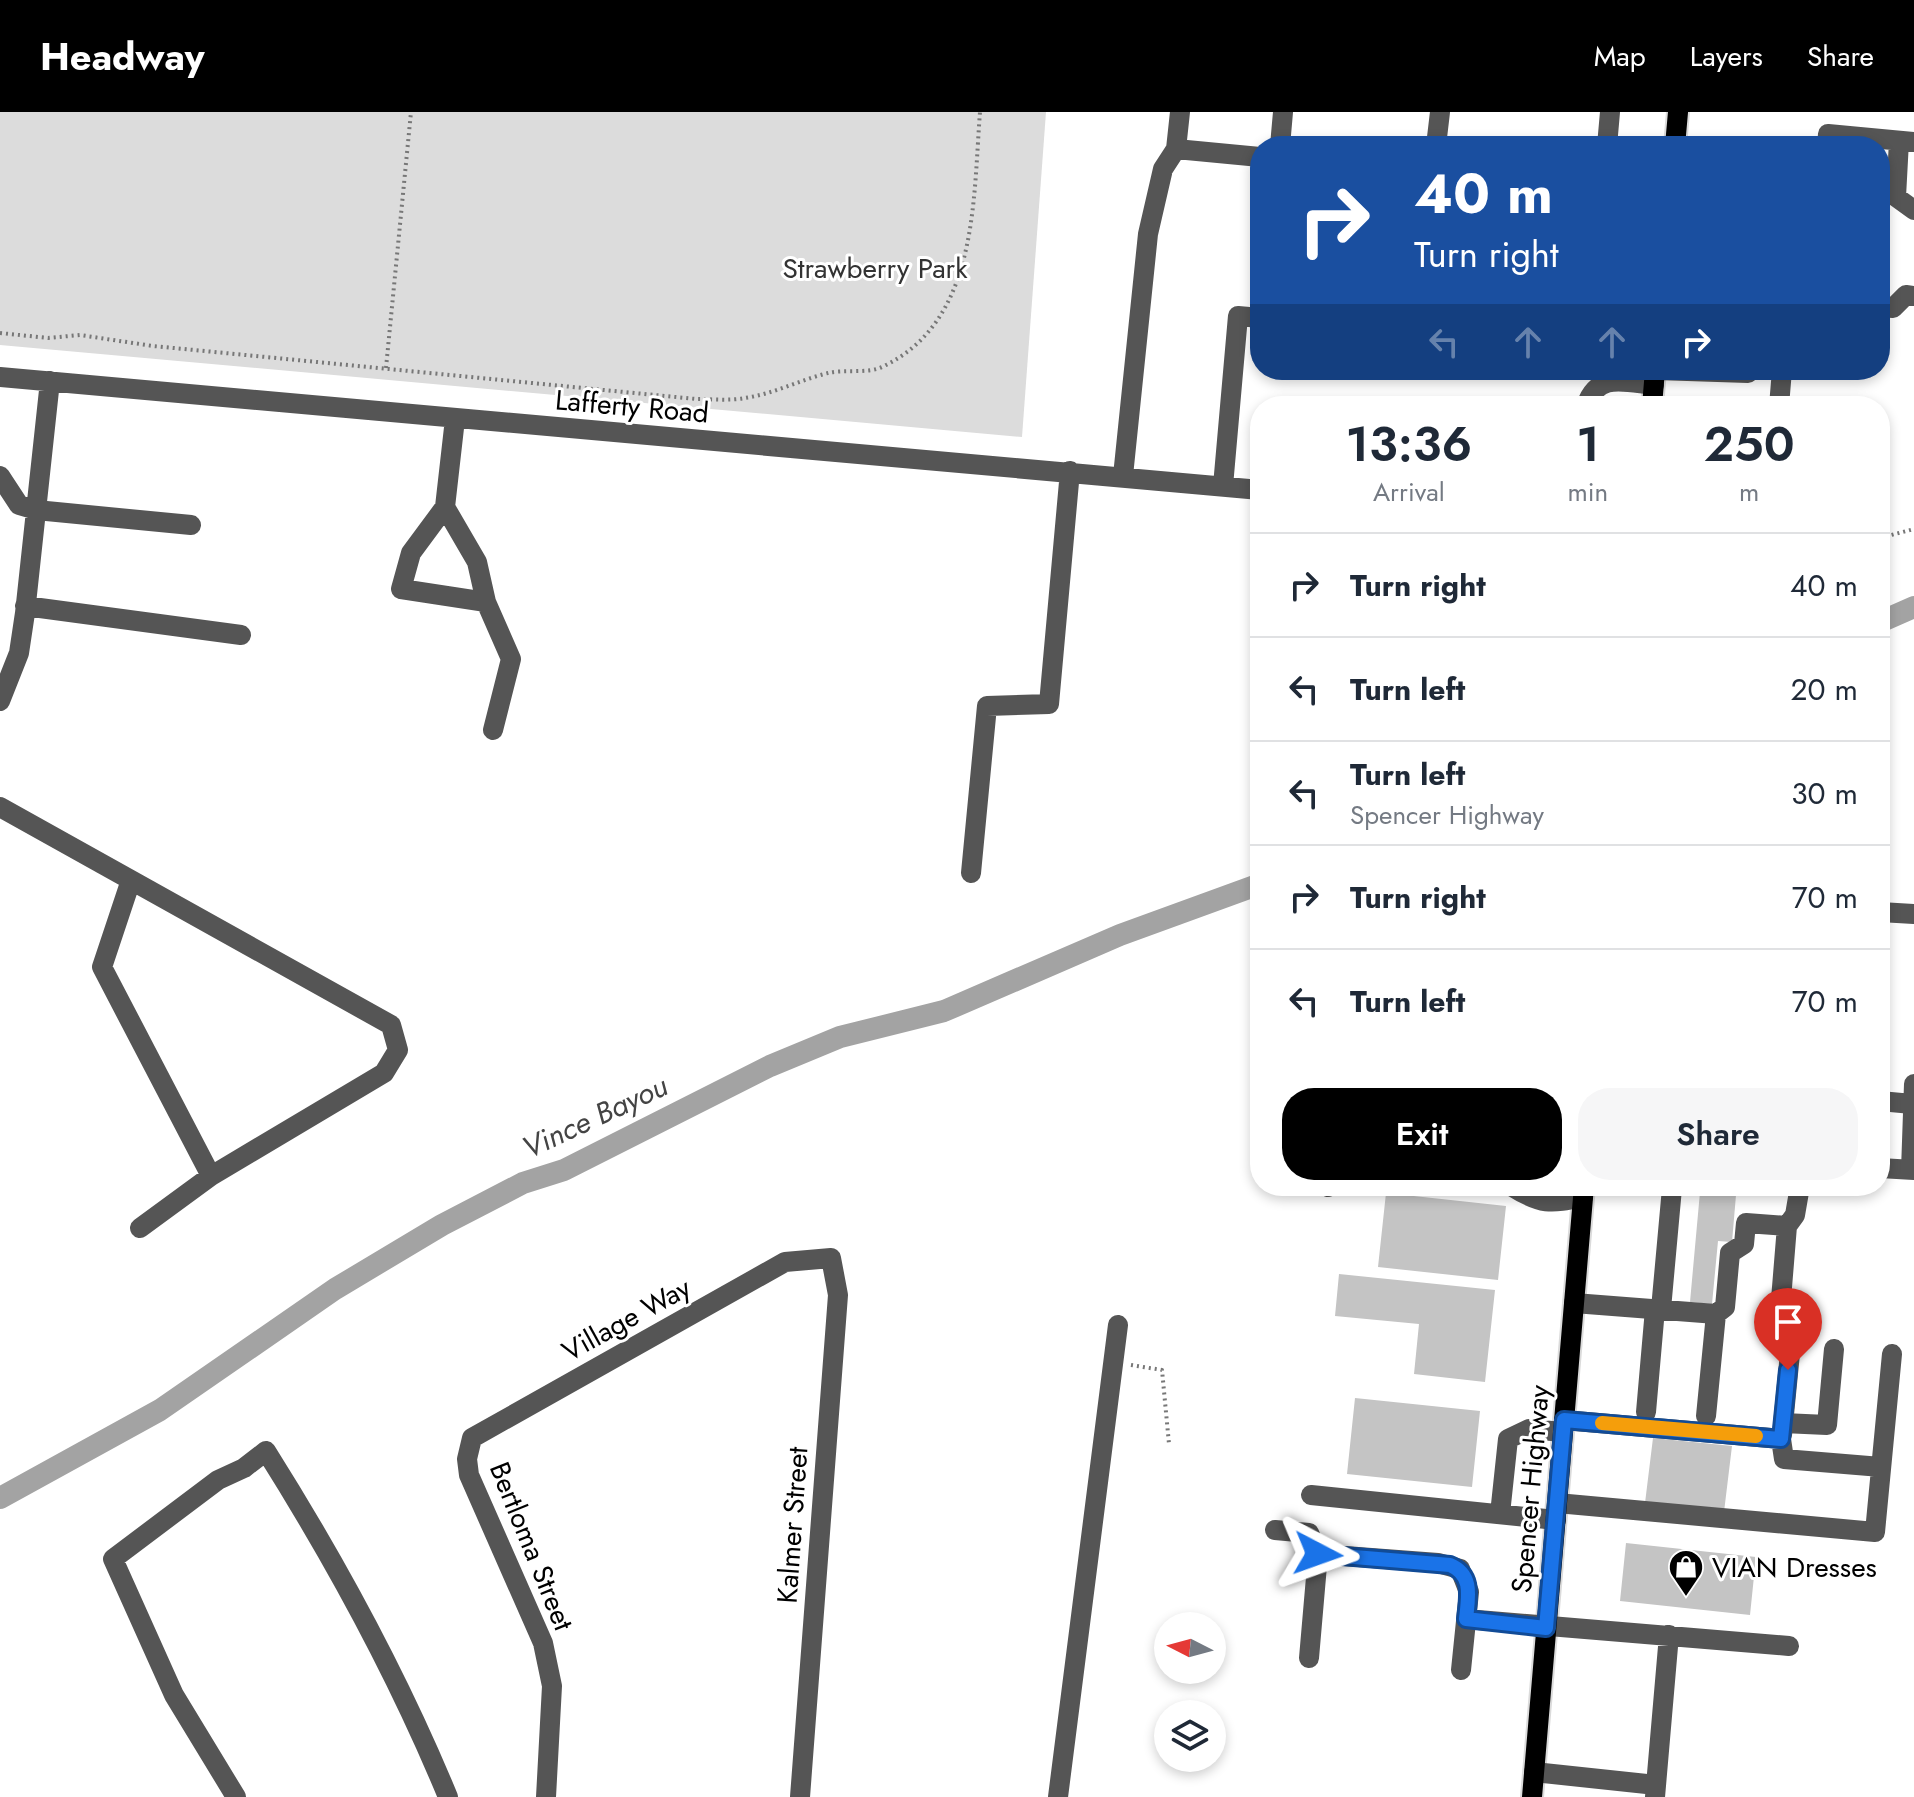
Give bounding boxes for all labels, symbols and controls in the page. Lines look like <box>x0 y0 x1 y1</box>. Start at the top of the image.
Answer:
text: Headway <box>40 29 205 84</box>
text: Map <box>1594 36 1646 77</box>
text: Layers <box>1690 36 1763 77</box>
text: Share <box>1807 36 1874 77</box>
text: 40 m <box>1414 153 1553 234</box>
icon: right <box>1282 168 1386 272</box>
text: Turn right <box>1414 228 1559 280</box>
park label: Strawberry Park <box>782 248 968 289</box>
icon: left <box>1422 320 1466 364</box>
icon: ahead <box>1506 320 1550 364</box>
icon: ahead <box>1590 320 1634 364</box>
icon: right <box>1674 320 1718 364</box>
street label: Lafferty Road <box>553 379 710 434</box>
text: 13:36 <box>1345 410 1472 479</box>
text: 1 <box>1576 410 1600 479</box>
text: 250 <box>1704 410 1795 479</box>
text: Arrival <box>1373 473 1445 511</box>
text: min <box>1568 473 1608 511</box>
text: m <box>1739 473 1759 511</box>
icon: right <box>1282 563 1326 607</box>
text: Turn right <box>1350 564 1486 607</box>
text: 40 m <box>1790 564 1858 607</box>
icon: left <box>1282 667 1326 711</box>
text: Turn left <box>1350 668 1465 711</box>
text: 20 m <box>1791 668 1858 711</box>
text: Turn left <box>1350 753 1465 796</box>
icon: left <box>1282 771 1326 815</box>
text: 30 m <box>1791 772 1858 815</box>
text: Spencer Highway <box>1350 796 1544 834</box>
icon: right <box>1282 875 1326 919</box>
text: Turn right <box>1350 876 1486 919</box>
text: 70 m <box>1792 876 1858 919</box>
icon: left <box>1282 979 1326 1023</box>
text: Turn left <box>1350 980 1465 1023</box>
text: 70 m <box>1792 980 1858 1023</box>
water label: Vince Bayou <box>515 1064 675 1169</box>
button: Exit <box>1282 1088 1562 1180</box>
button: Share <box>1578 1088 1858 1180</box>
street label: Village Way <box>554 1267 699 1372</box>
pin <box>1754 1288 1822 1370</box>
icon: arrive <box>1766 1300 1810 1344</box>
street label: Spencer Highway <box>1501 1383 1560 1595</box>
street label: Kalmer Street <box>767 1445 818 1605</box>
street label: Bertloma Street <box>479 1456 584 1637</box>
position arrow <box>1276 1512 1360 1596</box>
place label: VIAN Dresses <box>1712 1547 1877 1588</box>
shop icon: VIAN Dresses <box>1667 1548 1705 1598</box>
north arrow <box>1154 1612 1226 1684</box>
map controls <box>1154 1612 1226 1772</box>
button: layers <box>1154 1700 1226 1772</box>

